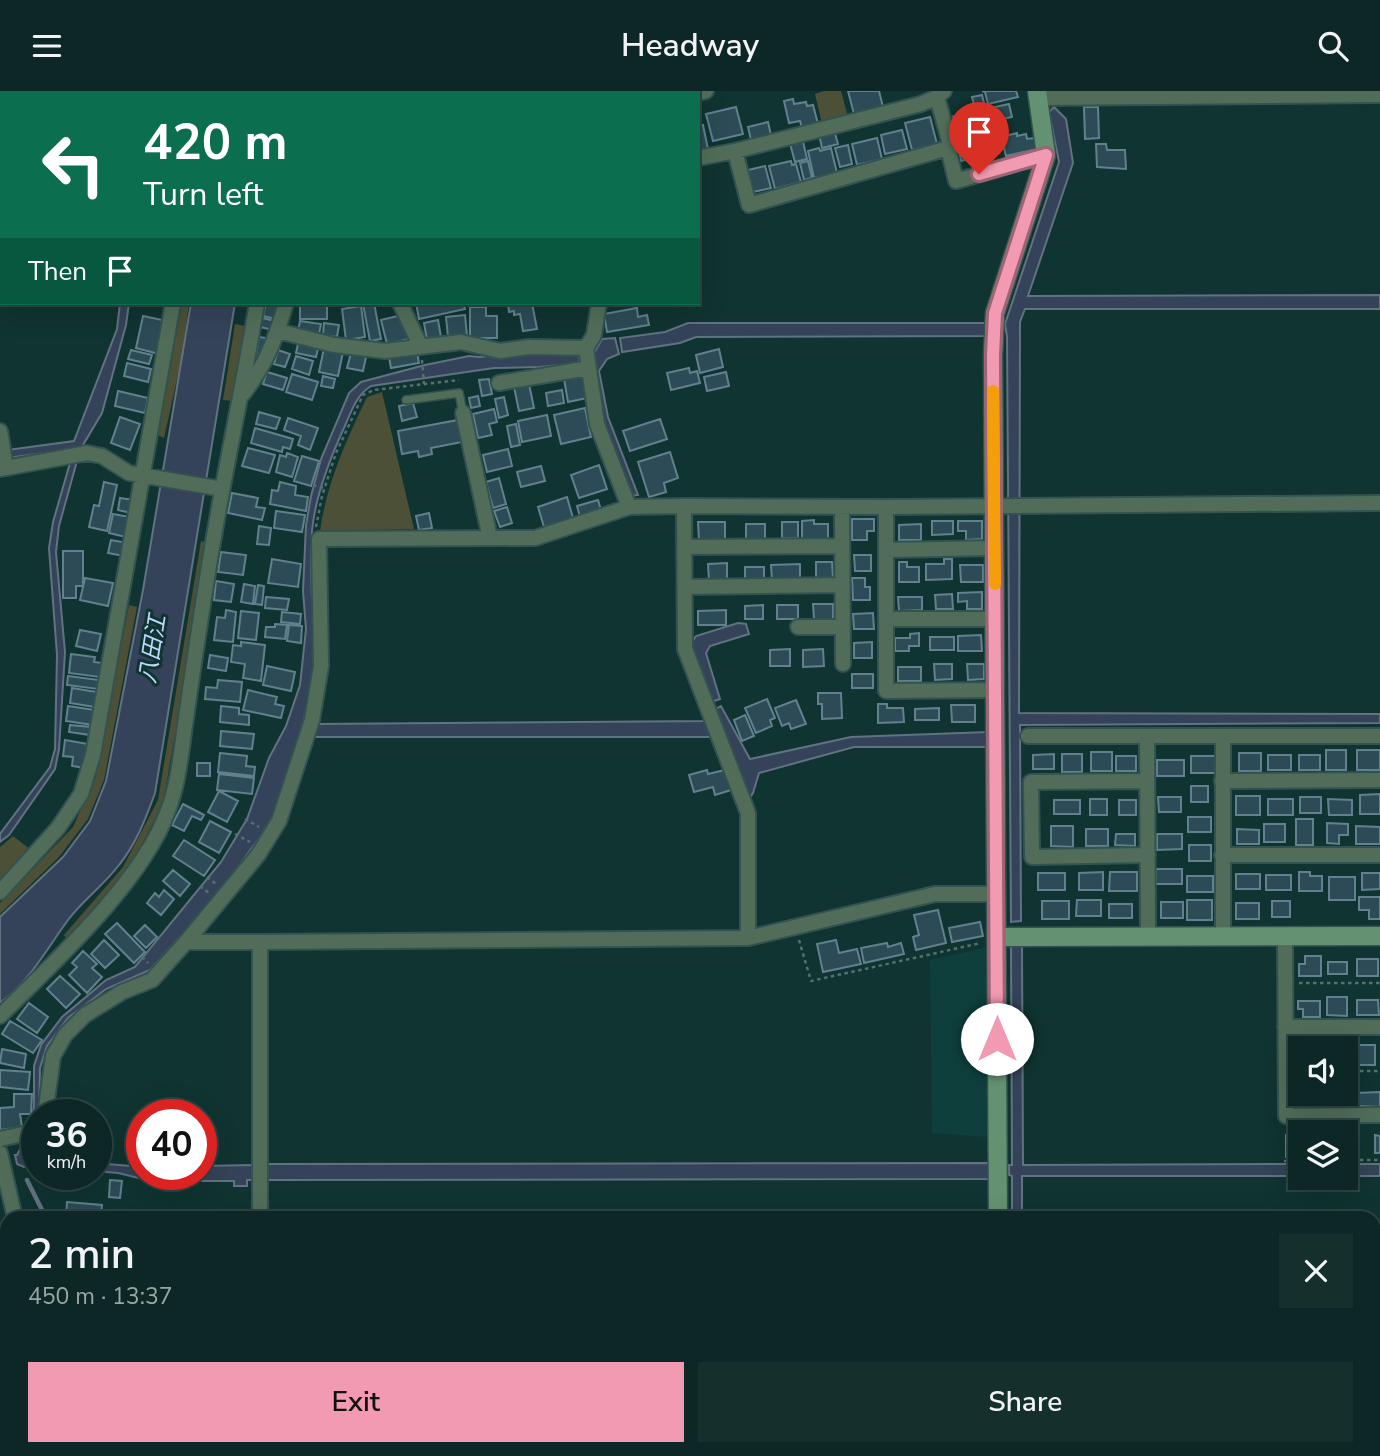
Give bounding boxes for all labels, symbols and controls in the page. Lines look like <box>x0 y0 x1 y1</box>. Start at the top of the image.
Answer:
text: Headway <box>621 24 759 67</box>
icon: menu <box>28 27 66 65</box>
icon: search <box>1314 27 1352 65</box>
pin <box>949 102 1009 174</box>
text: 420 m <box>143 109 287 176</box>
icon: arrive <box>960 113 998 151</box>
icon: left <box>28 119 119 210</box>
text: Turn left <box>143 173 263 216</box>
icon: arrive <box>101 252 139 290</box>
text: Then <box>28 254 87 289</box>
water label: 八田江 <box>132 610 174 686</box>
position arrow <box>960 1002 1034 1076</box>
map controls <box>1288 1036 1358 1190</box>
button: sound <box>1288 1036 1358 1106</box>
speed limit sign: 40 <box>126 1099 217 1190</box>
text: 36 <box>45 1112 88 1159</box>
button: layers <box>1288 1120 1358 1190</box>
text: km/h <box>47 1150 86 1174</box>
text: 2 min <box>28 1226 135 1283</box>
button: close <box>1279 1234 1353 1308</box>
text: 450 m · 13:37 <box>28 1281 173 1312</box>
button: Exit <box>28 1362 684 1442</box>
button: Share <box>698 1362 1353 1442</box>

